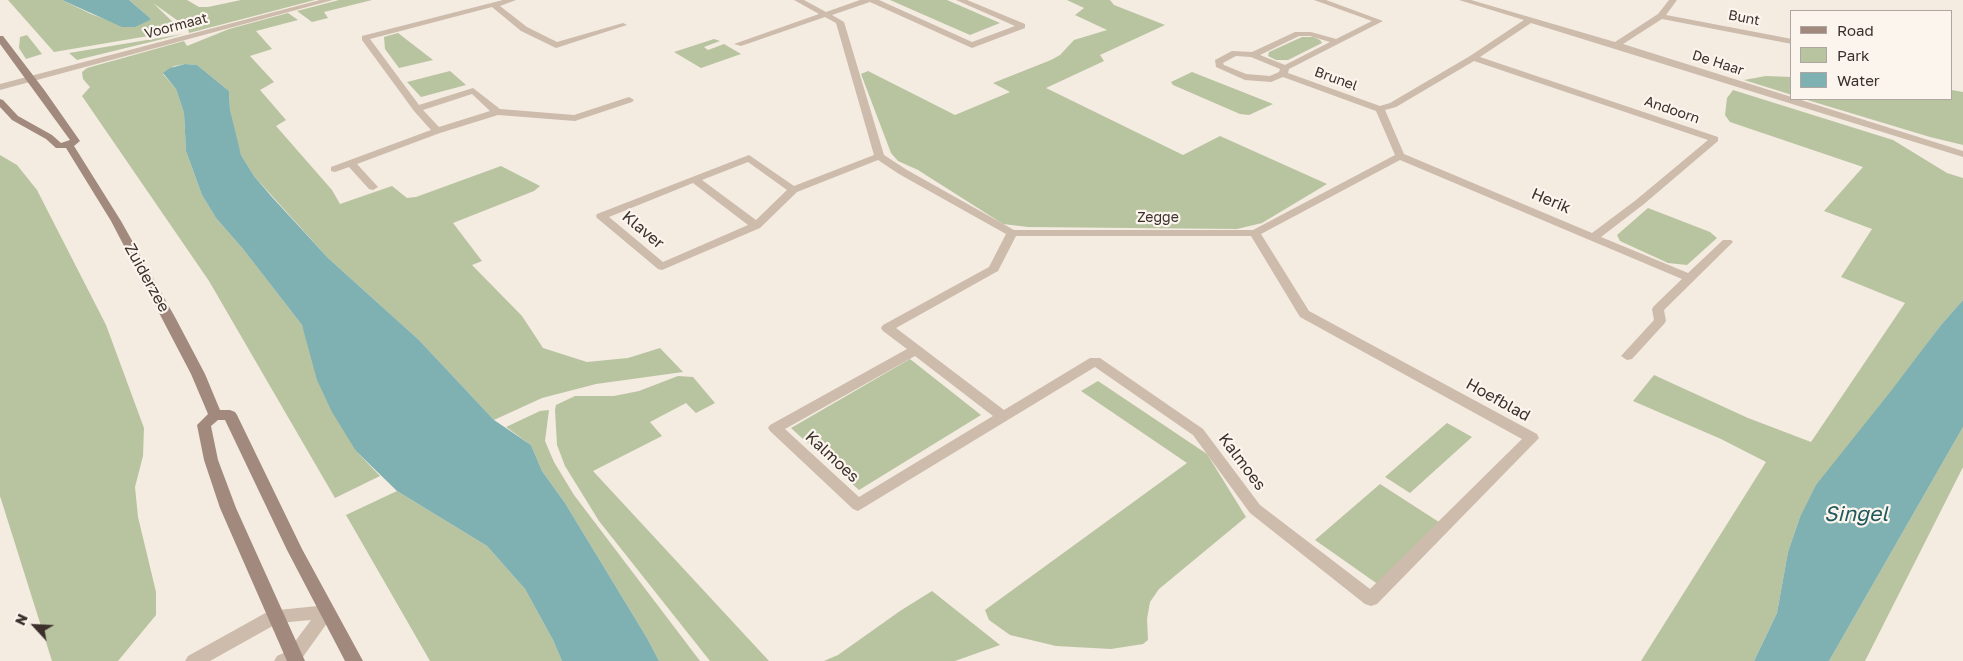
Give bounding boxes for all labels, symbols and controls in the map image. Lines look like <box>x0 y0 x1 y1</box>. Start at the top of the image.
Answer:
street label: Bunt <box>1727 7 1761 29</box>
street label: Voormaat <box>143 10 209 42</box>
legend <box>1790 10 1953 100</box>
text: Road <box>1837 21 1874 39</box>
text: Park <box>1837 46 1869 64</box>
street label: De Haar <box>1690 47 1746 79</box>
street label: Brunel <box>1312 63 1360 95</box>
text: Water <box>1837 71 1880 89</box>
street label: Andoorn <box>1642 93 1702 127</box>
street label: Herik <box>1528 184 1574 218</box>
street label: Klaver <box>618 207 668 253</box>
street label: Zegge <box>1137 210 1179 226</box>
street label: Zuiderzee <box>120 240 174 316</box>
street label: Hoefblad <box>1462 374 1534 426</box>
street label: Kalmoes <box>801 427 863 487</box>
street label: Kalmoes <box>1214 430 1270 494</box>
water label: Singel <box>1824 501 1888 527</box>
north arrow <box>10 601 60 651</box>
text: N <box>11 611 31 628</box>

